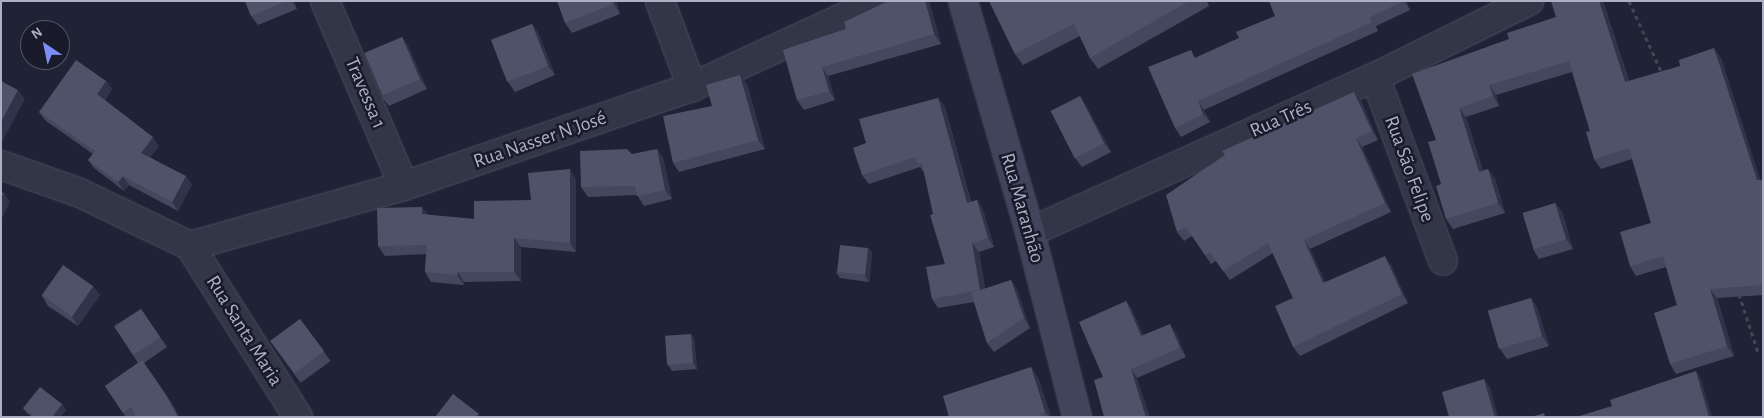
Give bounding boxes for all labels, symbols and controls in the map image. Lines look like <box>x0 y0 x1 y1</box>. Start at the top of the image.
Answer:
north arrow <box>20 20 70 70</box>
text: N <box>29 25 45 42</box>
street label: Travessa 1 <box>339 54 391 132</box>
street label: Rua Três <box>1246 95 1316 143</box>
street label: Rua Nasser N José <box>470 106 610 174</box>
street label: Rua São Felipe <box>1379 113 1439 225</box>
street label: Rua Maranhão <box>995 150 1049 266</box>
street label: Rua Santa Maria <box>200 271 288 391</box>

